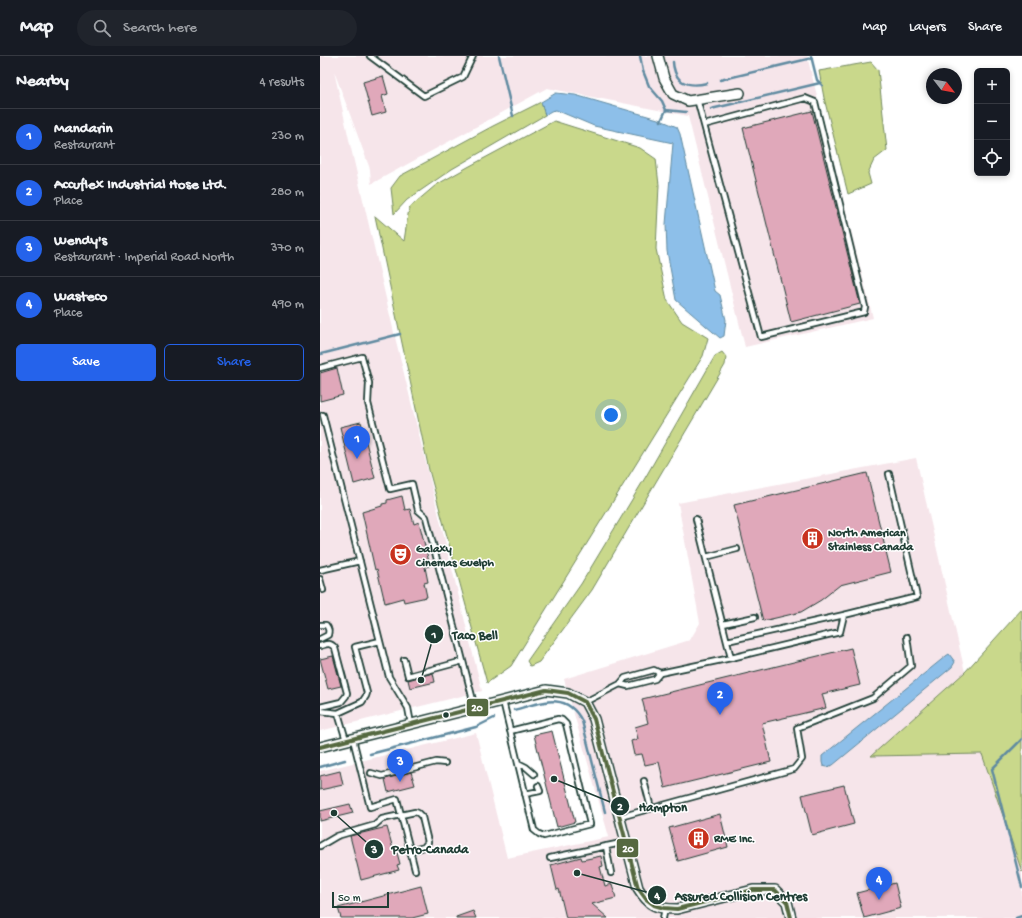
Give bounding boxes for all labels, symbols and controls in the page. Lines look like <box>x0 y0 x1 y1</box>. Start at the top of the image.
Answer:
search box <box>77 10 357 46</box>
text: Map <box>20 16 53 39</box>
icon: search <box>91 17 113 39</box>
text: Search here <box>123 19 197 37</box>
text: Map <box>863 19 887 36</box>
text: Layers <box>909 19 946 36</box>
text: Share <box>968 19 1002 36</box>
north arrow <box>926 68 962 104</box>
map controls <box>974 68 1010 176</box>
button: + <box>974 68 1010 104</box>
text: Nearby <box>16 72 69 92</box>
text: 4 results <box>260 75 304 90</box>
button: − <box>974 104 1010 140</box>
text: Mandarin <box>54 120 113 138</box>
text: 1 <box>26 129 32 144</box>
text: 230 m <box>271 129 304 144</box>
text: Restaurant <box>54 138 114 153</box>
button: locate <box>974 140 1010 176</box>
text: Accuflex Industrial Hose Ltd. <box>54 176 227 194</box>
text: 2 <box>26 185 32 200</box>
text: 280 m <box>271 185 304 200</box>
text: Place <box>54 194 82 209</box>
text: Wendy's <box>54 232 107 250</box>
text: 3 <box>26 241 32 256</box>
text: 370 m <box>271 241 304 256</box>
text: Restaurant · Imperial Road North <box>54 250 234 265</box>
text: Wasteco <box>54 288 107 306</box>
text: 4 <box>26 297 32 312</box>
text: 490 m <box>272 297 304 312</box>
text: Place <box>54 306 82 321</box>
button: Save <box>16 344 156 381</box>
button: Share <box>164 344 304 381</box>
your location <box>601 405 621 425</box>
pin: 1 <box>344 426 370 459</box>
building icon: North American Stainless Canada <box>800 526 826 552</box>
place label: North American Stainless Canada <box>828 527 915 555</box>
theatre icon: Galaxy Cinemas Guelph <box>387 542 413 568</box>
place label: Galaxy Cinemas Guelph <box>415 543 494 571</box>
callout: Taco Bell <box>424 622 506 647</box>
text: 1 <box>431 629 437 643</box>
text: Taco Bell <box>451 629 498 644</box>
pin: 2 <box>707 682 733 715</box>
line badge: 20 <box>466 698 489 717</box>
text: 20 <box>471 703 484 715</box>
unlabelled marker <box>441 710 451 720</box>
pin: 3 <box>387 749 413 782</box>
callout: Hampton <box>610 794 695 819</box>
text: 2 <box>617 801 623 815</box>
text: Hampton <box>639 801 688 817</box>
building icon: RME Inc. <box>686 825 712 851</box>
place label: RME Inc. <box>713 833 755 847</box>
callout: Petro-Canada <box>364 836 477 861</box>
line badge: 20 <box>616 838 639 858</box>
text: Petro-Canada <box>390 843 469 858</box>
text: 3 <box>370 844 377 858</box>
text: 20 <box>622 844 635 856</box>
pin: 4 <box>866 867 892 900</box>
callout: Assured Collision Centres <box>647 883 815 908</box>
scale bar <box>332 890 389 909</box>
text: 4 <box>653 890 660 904</box>
text: Assured Collision Centres <box>674 890 809 905</box>
text: 50 m <box>338 893 360 905</box>

